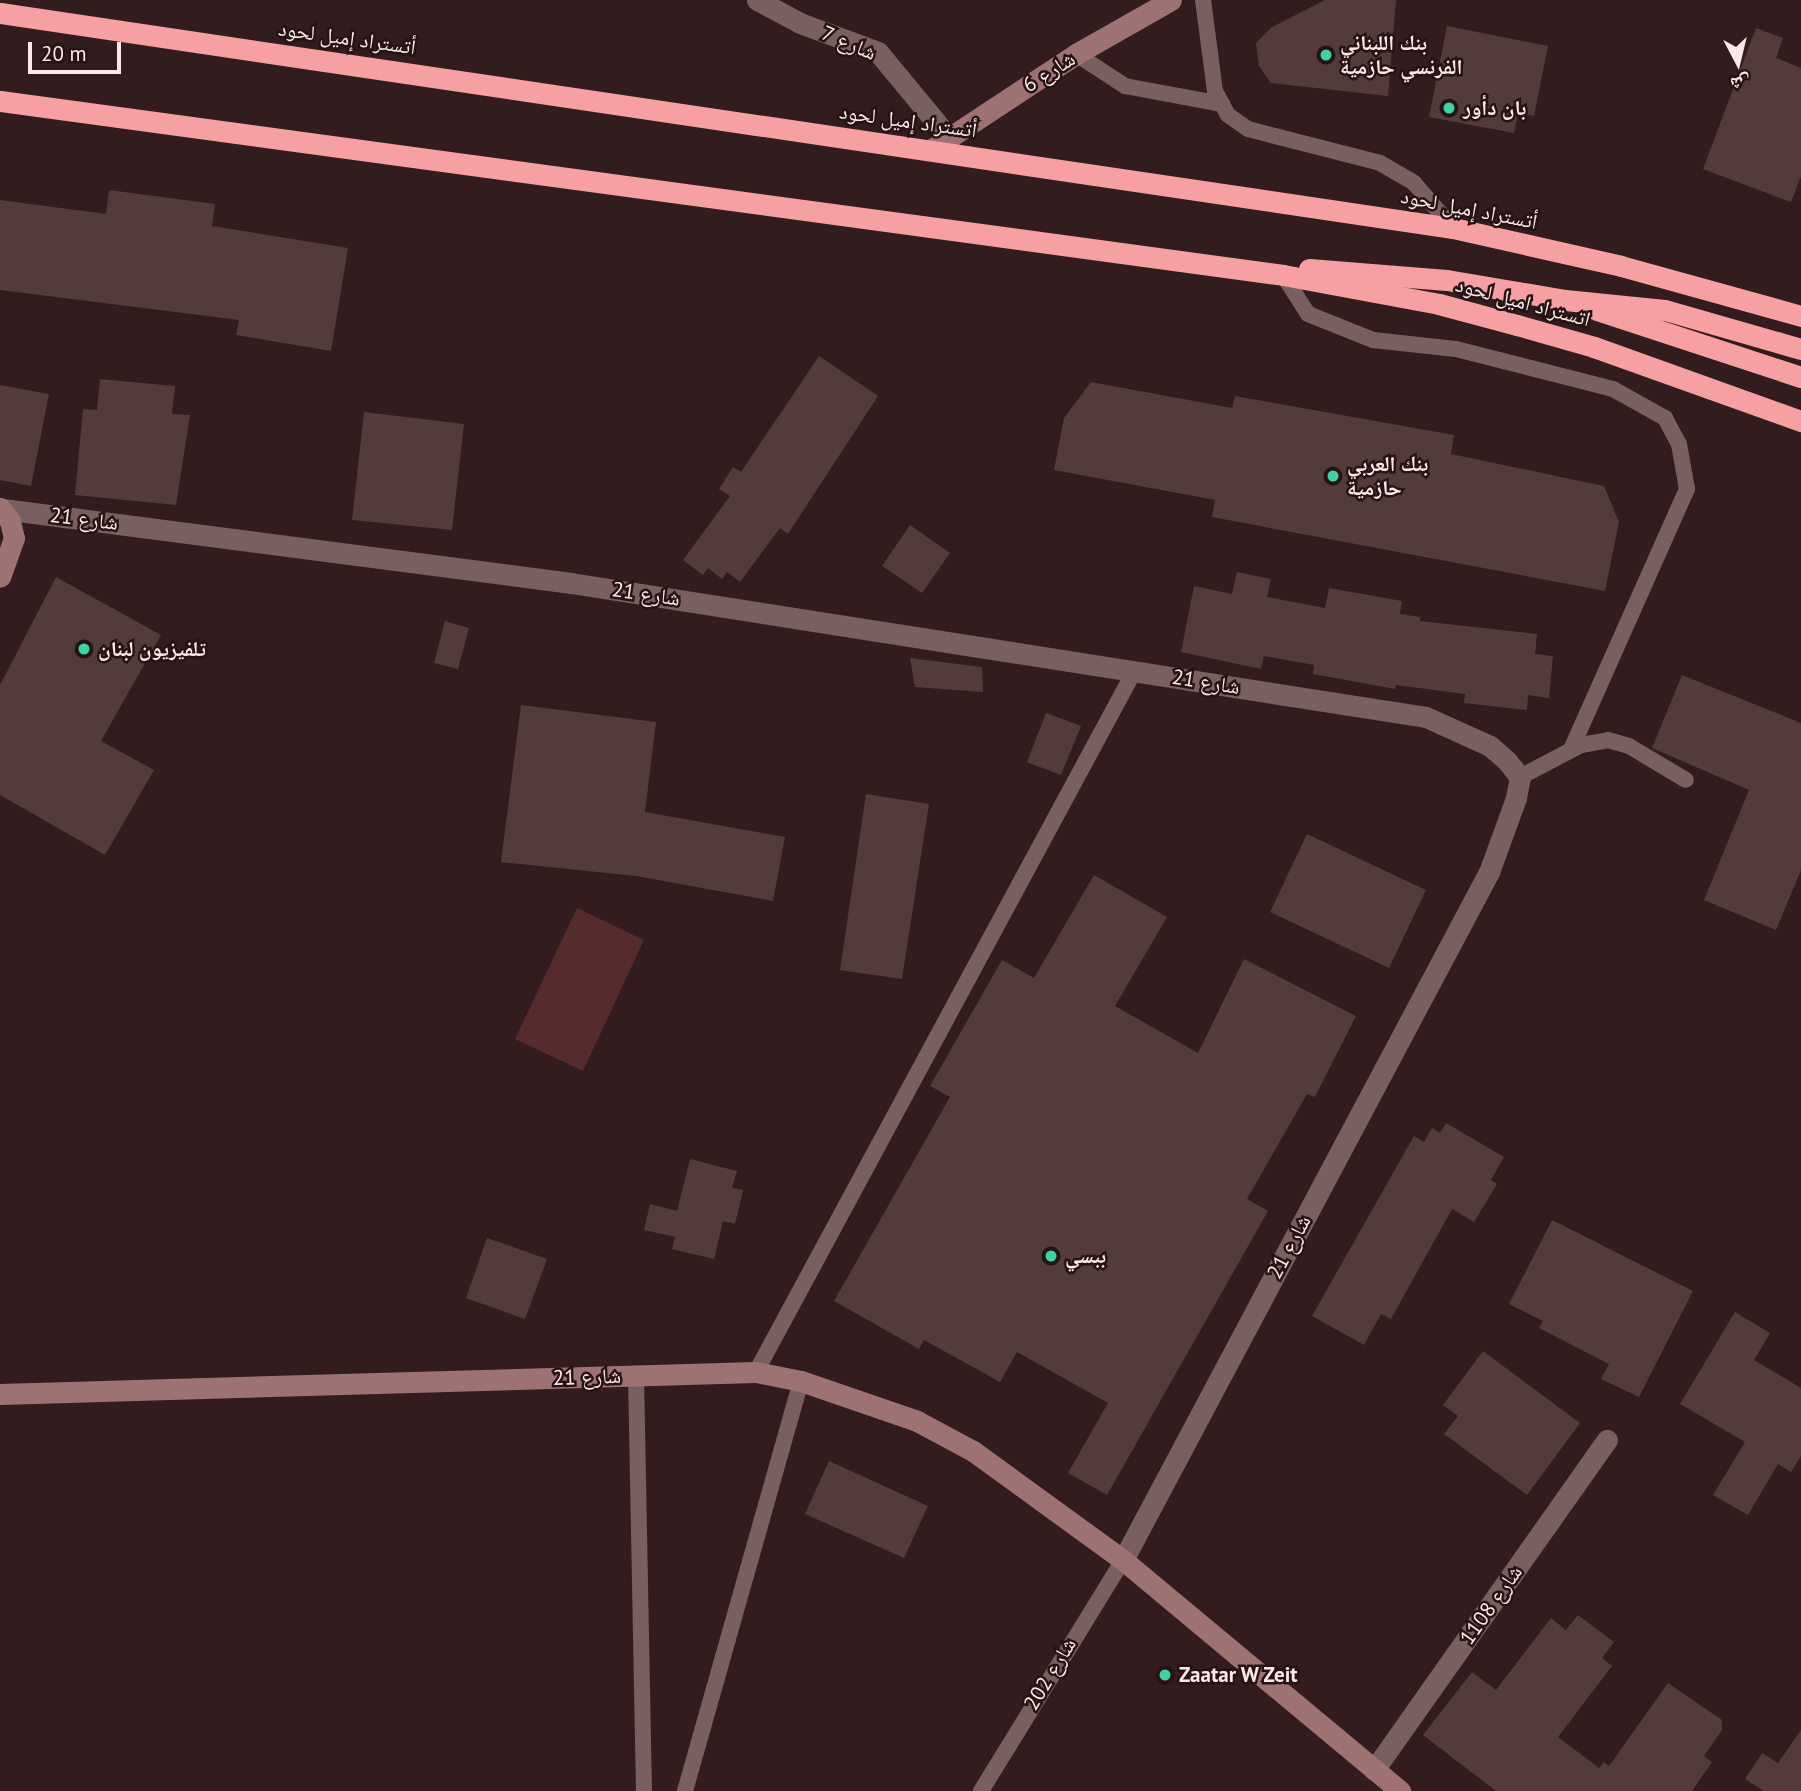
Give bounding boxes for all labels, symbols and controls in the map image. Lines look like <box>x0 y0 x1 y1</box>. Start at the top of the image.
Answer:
street label: أتستراد إميل لحود <box>277 16 417 60</box>
street label: شارع 7 <box>818 20 880 66</box>
scale bar <box>32 28 124 72</box>
north arrow <box>1703 28 1773 98</box>
place label: بنك اللبناني الفرنسي حازمية <box>1340 30 1463 80</box>
text: 20 m <box>41 40 87 67</box>
street label: شارع 6 <box>1018 46 1080 98</box>
marker: بنك اللبناني الفرنسي حازمية <box>1318 47 1334 63</box>
text: ش <box>1729 71 1752 97</box>
place label: بان دأور <box>1463 95 1526 121</box>
street label: أتستراد إميل لحود <box>838 99 978 143</box>
marker: بان دأور <box>1441 100 1457 116</box>
street label: أتستراد إميل لحود <box>1399 183 1539 235</box>
street label: اتستراد اميل لحود <box>1453 272 1593 332</box>
place label: بنك العربي حازمية <box>1347 451 1428 501</box>
marker: بنك العربي حازمية <box>1325 468 1341 484</box>
street label: شارع 21 <box>49 502 119 536</box>
street label: شارع 21 <box>610 577 682 611</box>
place label: تلفيزيون لبنان <box>98 636 206 662</box>
marker: تلفيزيون لبنان <box>76 641 92 657</box>
street label: شارع 21 <box>1170 664 1242 700</box>
street label: شارع 21 <box>1262 1211 1316 1283</box>
place label: ببسي <box>1065 1243 1106 1269</box>
marker: ببسي <box>1043 1248 1059 1264</box>
street label: شارع 21 <box>552 1363 622 1391</box>
street label: شارع 1108 <box>1454 1560 1528 1650</box>
street label: شارع 202 <box>1019 1633 1081 1715</box>
place label: Zaatar W Zeit <box>1179 1662 1299 1688</box>
marker: Zaatar W Zeit <box>1157 1667 1173 1683</box>

